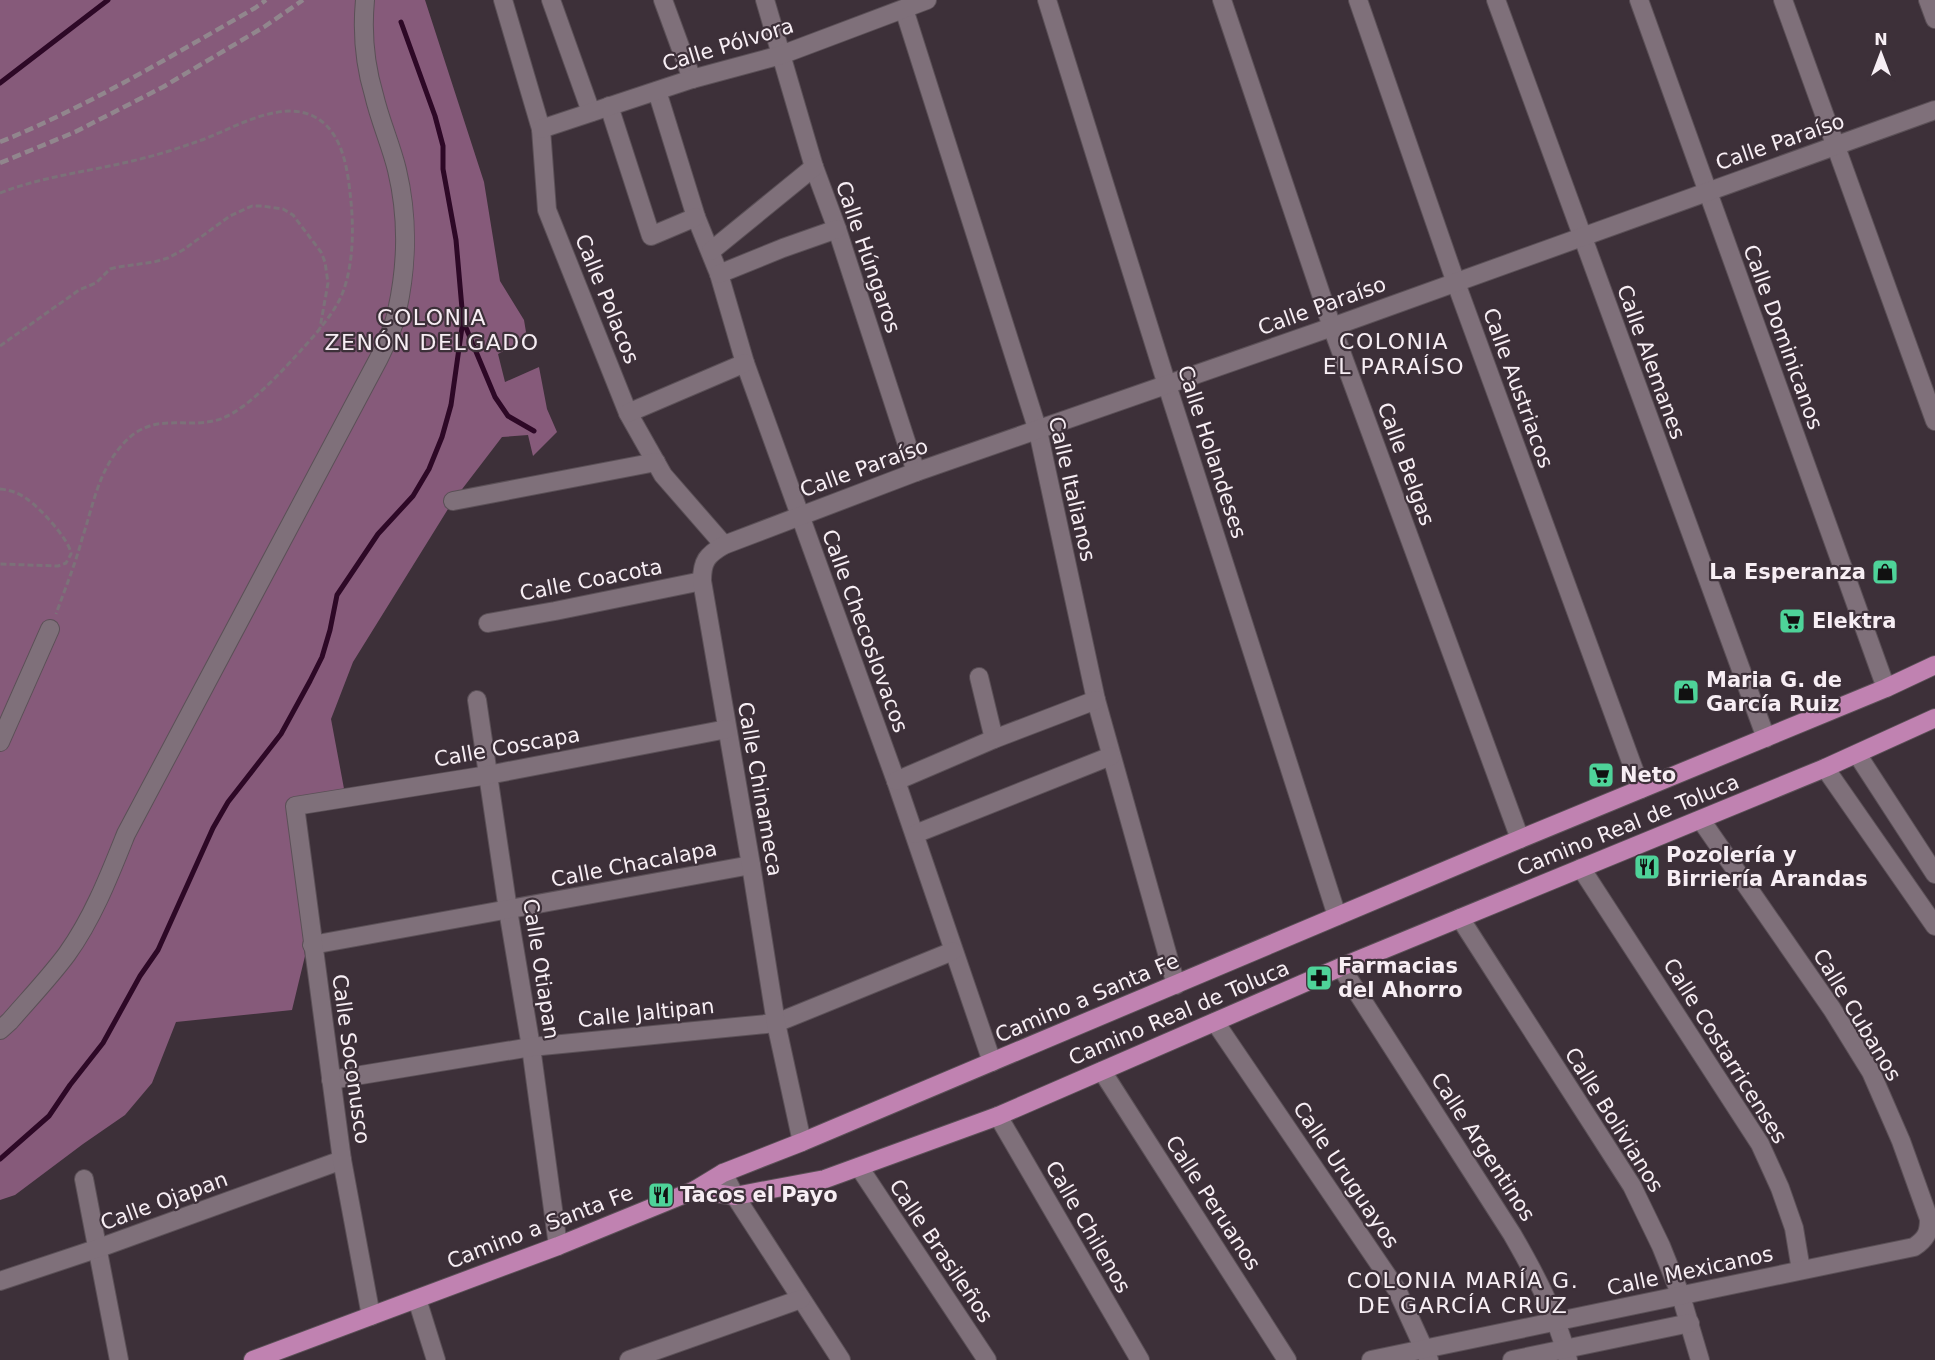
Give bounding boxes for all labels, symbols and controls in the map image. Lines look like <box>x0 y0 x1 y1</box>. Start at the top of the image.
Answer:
street label: Calle Pólvora <box>659 14 797 76</box>
north arrow <box>1851 24 1911 84</box>
text: N <box>1874 30 1888 49</box>
street label: Calle Paraíso <box>1712 109 1848 175</box>
street label: Calle Húngaros <box>831 178 905 336</box>
street label: Calle Polacos <box>570 231 644 367</box>
street label: Calle Dominicanos <box>1738 241 1828 433</box>
street label: Calle Paraíso <box>1255 272 1389 340</box>
street label: Calle Alemanes <box>1612 282 1690 442</box>
district label: COLONIA ZENÓN DELGADO <box>324 305 540 355</box>
street label: Calle Austriacos <box>1478 305 1558 471</box>
district label: COLONIA EL PARAÍSO <box>1323 329 1465 379</box>
street label: Calle Holandeses <box>1173 362 1251 542</box>
street label: Calle Belgas <box>1373 399 1439 529</box>
street label: Calle Italianos <box>1044 414 1100 564</box>
street label: Calle Paraíso <box>797 434 931 502</box>
street label: Calle Checoslovacos <box>817 526 913 736</box>
street label: Calle Coacota <box>518 554 664 606</box>
shop icon: La Esperanza <box>1870 557 1900 587</box>
place label: La Esperanza <box>1709 560 1866 584</box>
supermarket icon: Elektra <box>1777 606 1807 636</box>
place label: Elektra <box>1812 609 1896 633</box>
place label: Maria G. de García Ruiz <box>1706 668 1842 716</box>
shop icon: Maria G. de García Ruiz <box>1671 677 1701 707</box>
street label: Calle Chinameca <box>733 700 787 878</box>
street label: Calle Coscapa <box>432 722 582 772</box>
supermarket icon: Neto <box>1586 760 1616 790</box>
place label: Neto <box>1620 763 1676 787</box>
street label: Camino Real de Toluca <box>1514 769 1742 881</box>
street label: Calle Chacalapa <box>549 836 719 892</box>
place label: Pozolería y Birriería Arandas <box>1666 843 1868 891</box>
restaurant icon: Pozolería y Birriería Arandas <box>1632 852 1662 882</box>
street label: Calle Otiapan <box>518 897 564 1041</box>
street label: Calle Cubanos <box>1808 944 1906 1086</box>
street label: Camino a Santa Fe <box>991 948 1183 1048</box>
place label: Farmacias del Ahorro <box>1338 954 1463 1002</box>
street label: Calle Costarricenses <box>1658 954 1792 1148</box>
street label: Camino Real de Toluca <box>1065 956 1293 1070</box>
pharmacy icon: Farmacias del Ahorro <box>1304 963 1334 993</box>
street label: Calle Soconusco <box>327 972 375 1146</box>
street label: Calle Jaltipan <box>576 994 716 1032</box>
street label: Calle Bolivianos <box>1560 1043 1668 1197</box>
street label: Calle Argentinos <box>1426 1068 1540 1226</box>
street label: Calle Uruguayos <box>1288 1097 1404 1253</box>
street label: Calle Peruanos <box>1161 1131 1265 1275</box>
street label: Calle Chilenos <box>1040 1157 1136 1297</box>
street label: Calle Ojapan <box>97 1167 231 1235</box>
street label: Calle Brasileños <box>884 1175 998 1327</box>
street label: Camino a Santa Fe <box>444 1180 636 1274</box>
restaurant icon: Tacos el Payo <box>646 1180 676 1210</box>
place label: Tacos el Payo <box>680 1183 838 1207</box>
street label: Calle Mexicanos <box>1605 1242 1775 1300</box>
district label: COLONIA MARÍA G. DE GARCÍA CRUZ <box>1347 1268 1579 1318</box>

